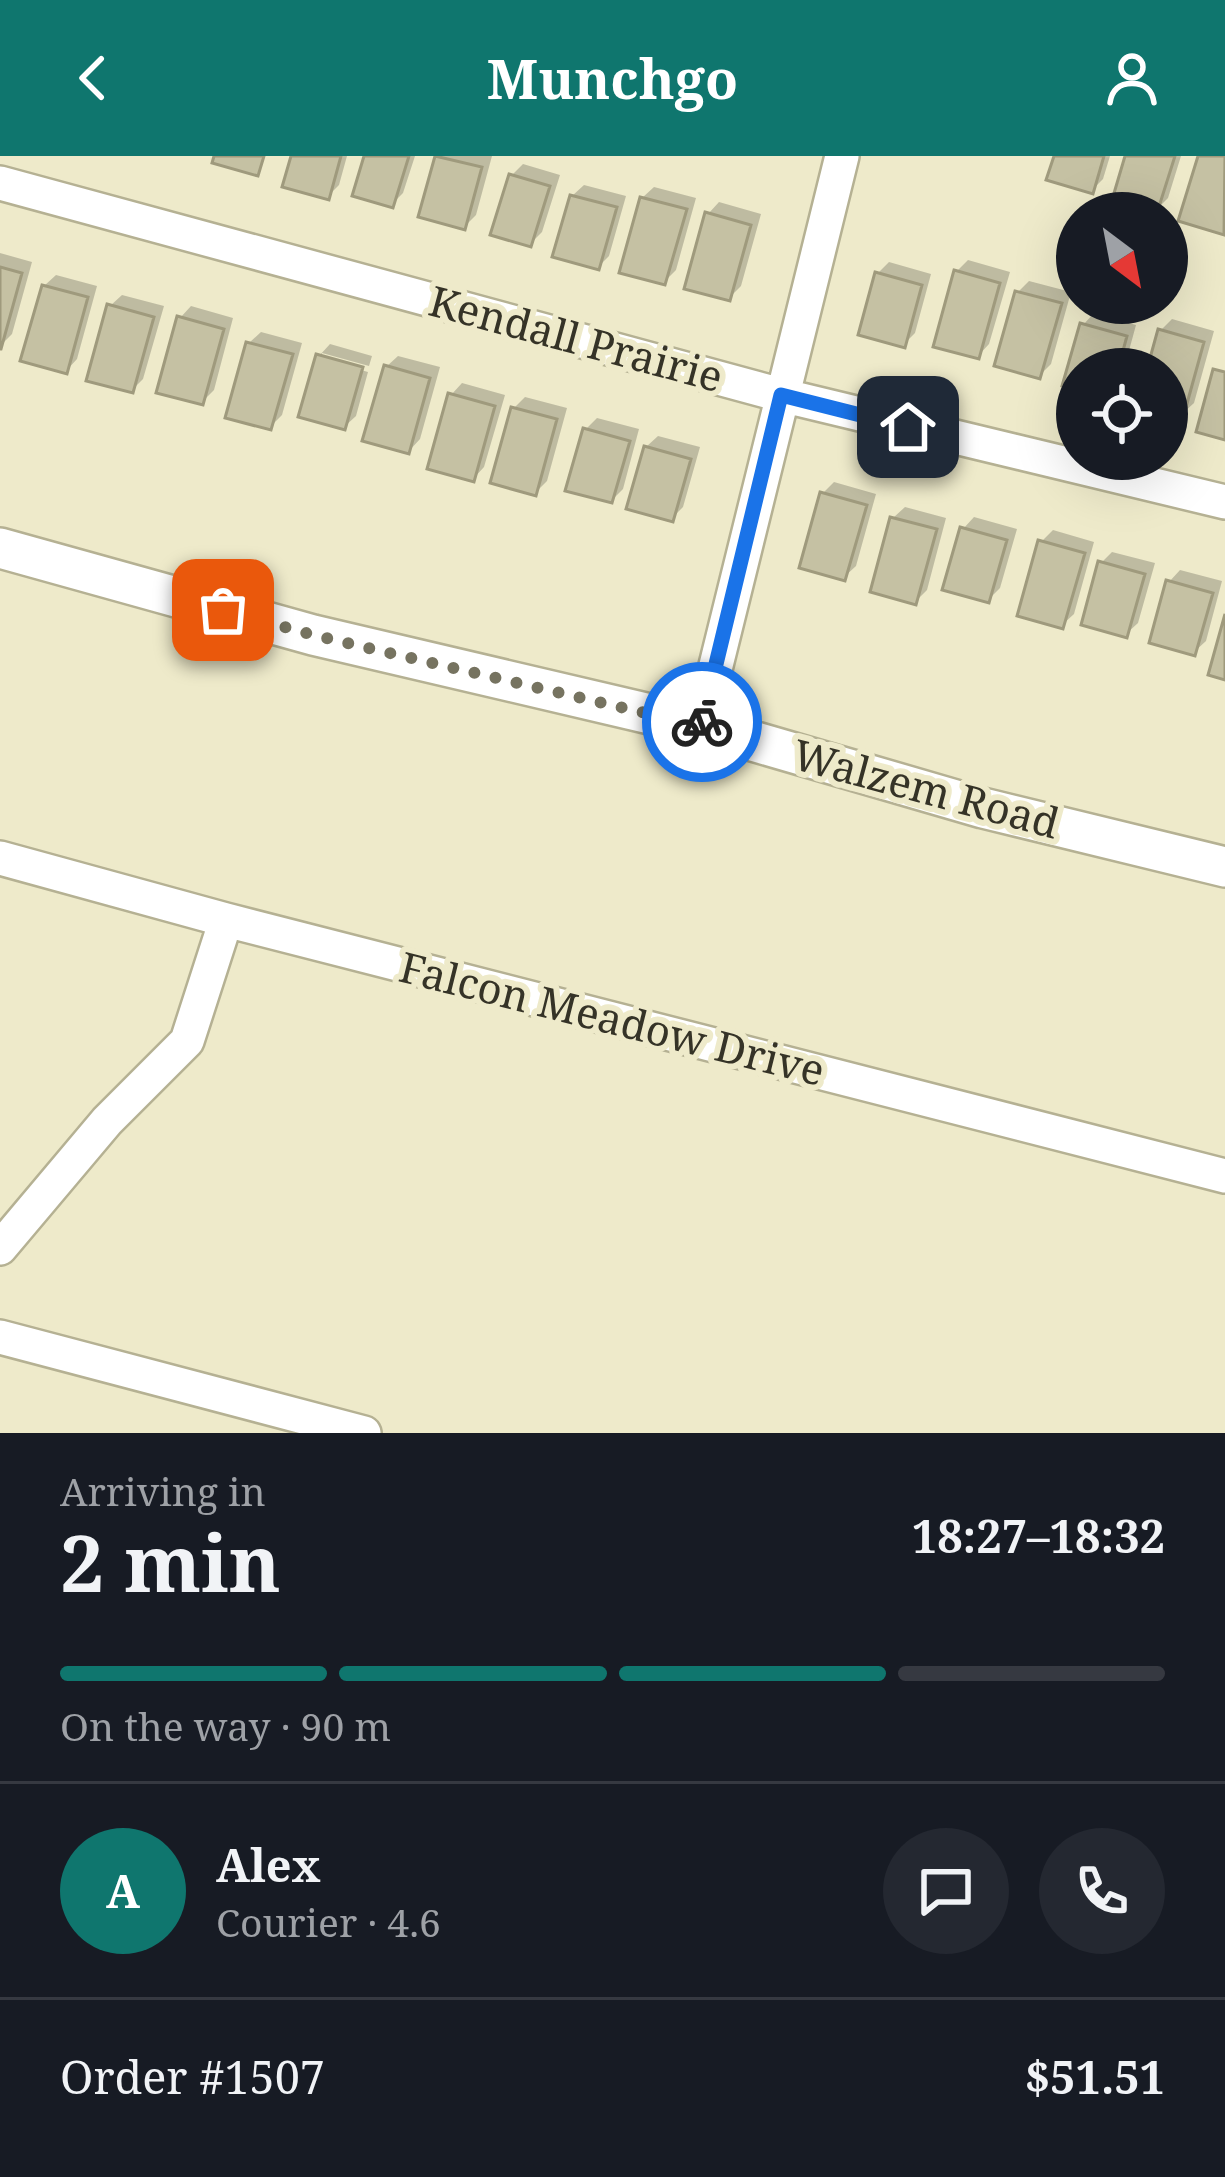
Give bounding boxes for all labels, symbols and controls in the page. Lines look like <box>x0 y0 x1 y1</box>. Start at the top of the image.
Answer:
text: Munchgo <box>487 41 738 115</box>
icon: back <box>60 45 126 111</box>
icon: person <box>1099 45 1165 111</box>
north arrow <box>1056 192 1188 324</box>
map controls <box>1056 192 1188 480</box>
street label: Kendall Prairie <box>423 271 729 404</box>
button: locate <box>1056 348 1188 480</box>
pin <box>857 376 959 478</box>
icon: home <box>875 394 941 460</box>
pin <box>172 559 274 661</box>
icon: bag <box>190 577 256 643</box>
courier <box>642 662 762 782</box>
icon: bike <box>669 689 735 755</box>
street label: Walzem Road <box>787 725 1066 851</box>
street label: Falcon Meadow Drive <box>394 937 831 1098</box>
text: Arriving in <box>60 1464 266 1517</box>
text: 18:27–18:32 <box>912 1505 1165 1566</box>
text: 2 min <box>60 1509 281 1615</box>
text: On the way · 90 m <box>60 1699 391 1752</box>
button: chat <box>883 1828 1009 1954</box>
button: phone <box>1039 1828 1165 1954</box>
text: Alex <box>216 1834 321 1895</box>
text: A <box>106 1860 140 1921</box>
text: Courier · 4.6 <box>216 1895 441 1948</box>
text: Order #1507 <box>60 2046 325 2107</box>
text: $51.51 <box>1025 2046 1165 2107</box>

